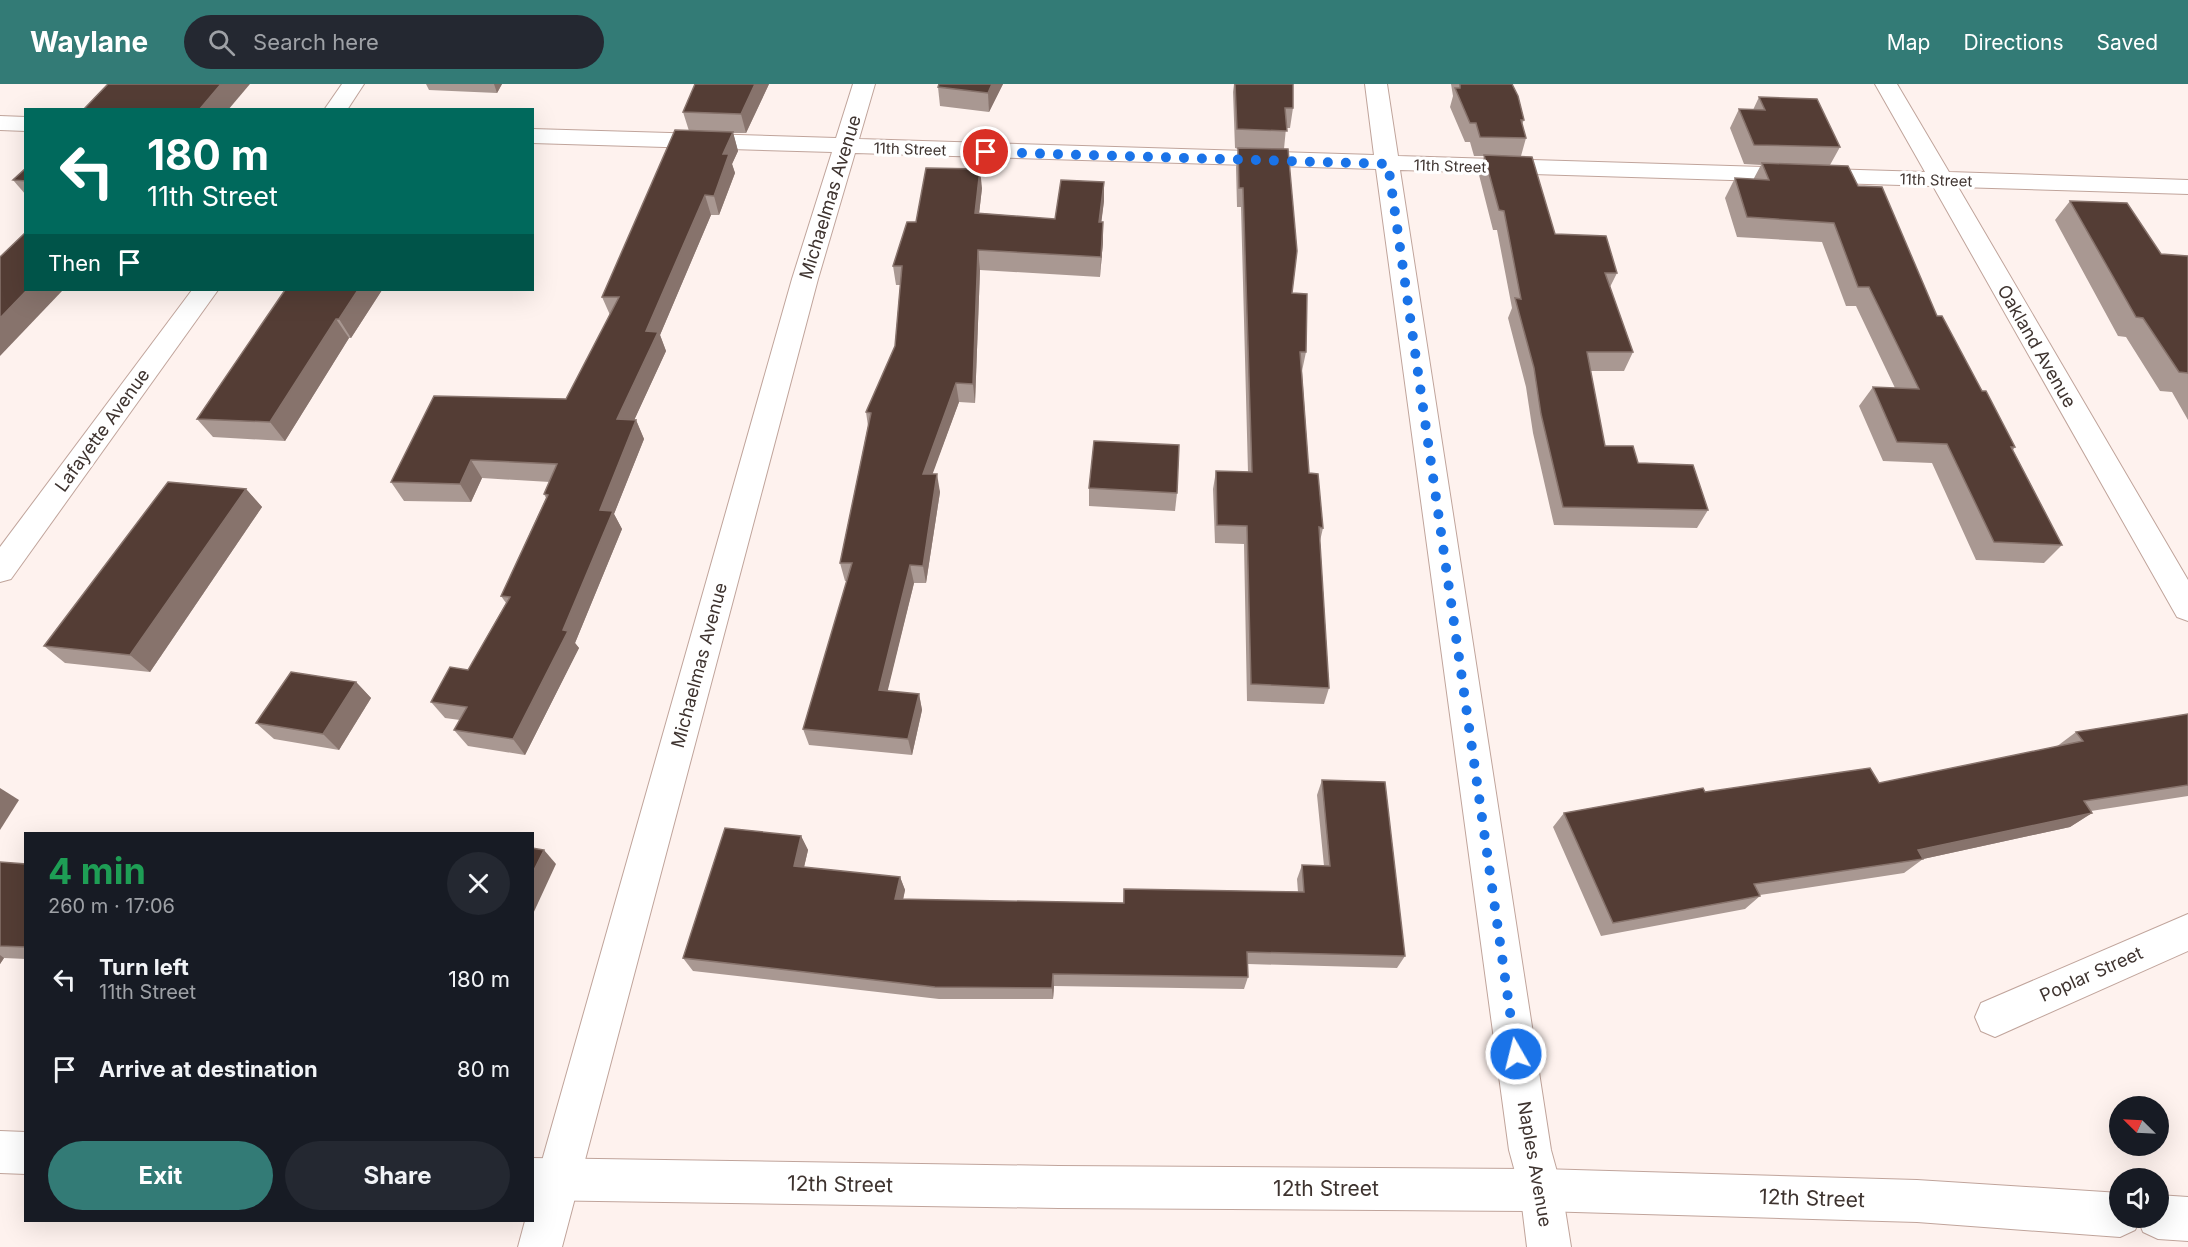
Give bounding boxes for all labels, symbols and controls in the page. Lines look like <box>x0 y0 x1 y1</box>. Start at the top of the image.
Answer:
search box <box>184 15 604 69</box>
text: Waylane <box>30 25 148 59</box>
icon: search <box>205 26 238 59</box>
text: Search here <box>253 29 379 55</box>
text: Map <box>1887 30 1930 55</box>
text: Directions <box>1963 30 2064 55</box>
text: Saved <box>2097 30 2158 55</box>
street label: Michaelmas Avenue <box>795 113 865 281</box>
pin <box>960 126 1011 177</box>
text: 180 m <box>147 129 269 180</box>
icon: left <box>48 132 126 210</box>
icon: arrive <box>969 135 1002 168</box>
street label: 11th Street <box>873 138 947 160</box>
street label: 11th Street <box>1413 155 1487 177</box>
street label: 11th Street <box>1899 169 1973 191</box>
text: 11th Street <box>147 180 278 213</box>
icon: arrive <box>113 246 146 279</box>
text: Then <box>48 250 101 276</box>
street label: Oakland Avenue <box>1993 281 2081 411</box>
street label: Lafayette Avenue <box>50 364 154 496</box>
street label: Michaelmas Avenue <box>667 580 731 750</box>
text: 4 min <box>48 849 146 893</box>
button: close <box>447 852 510 915</box>
text: 260 m · 17:06 <box>48 894 175 918</box>
street label: Poplar Street <box>2036 942 2146 1006</box>
text: Turn left <box>99 954 189 980</box>
icon: left <box>48 963 81 996</box>
text: 180 m <box>448 966 510 992</box>
text: 11th Street <box>99 980 196 1004</box>
position arrow <box>1484 1022 1548 1086</box>
icon: arrive <box>48 1053 81 1086</box>
text: Arrive at destination <box>99 1056 318 1082</box>
text: 80 m <box>457 1056 510 1082</box>
north arrow <box>2109 1096 2169 1156</box>
map controls <box>2109 1096 2169 1228</box>
street label: Naples Avenue <box>1514 1099 1556 1229</box>
button: Exit <box>48 1141 273 1210</box>
button: Share <box>285 1141 510 1210</box>
button: sound <box>2109 1168 2169 1228</box>
street label: 12th Street <box>787 1171 893 1197</box>
street label: 12th Street <box>1273 1176 1379 1201</box>
street label: 12th Street <box>1759 1184 1865 1212</box>

